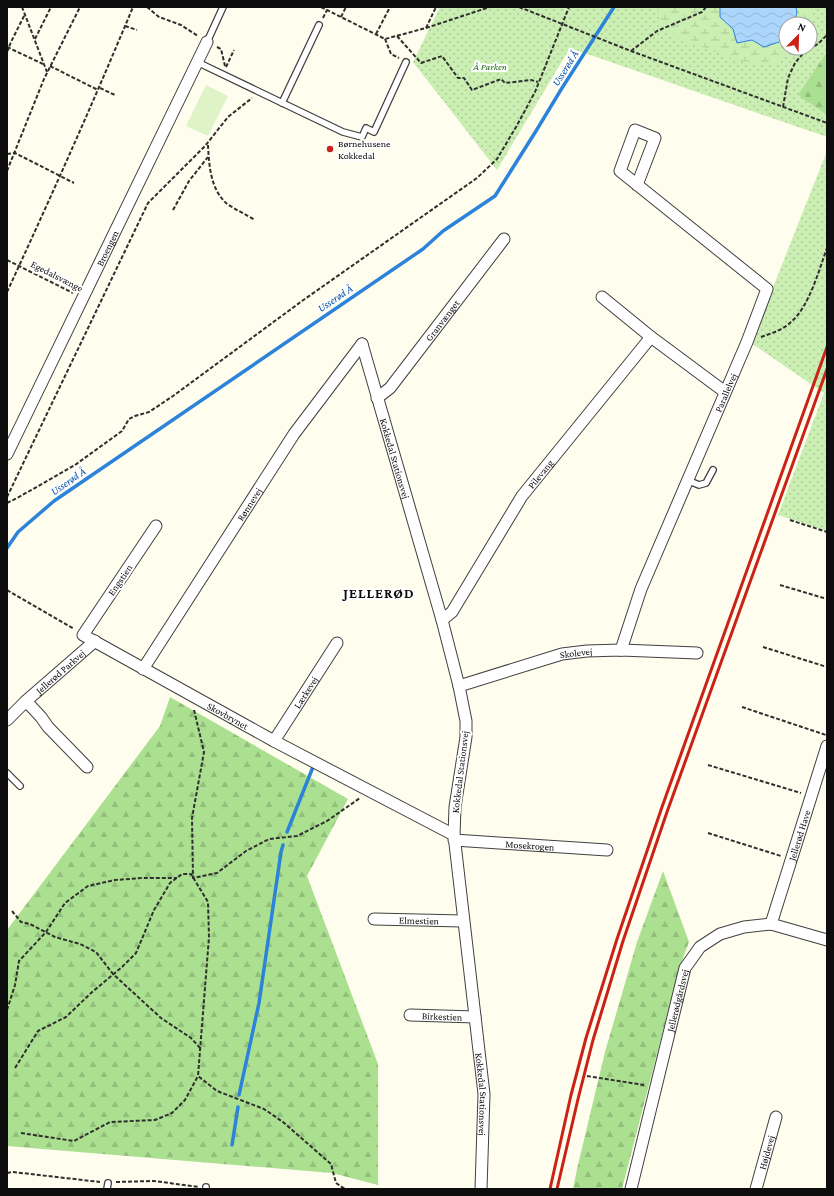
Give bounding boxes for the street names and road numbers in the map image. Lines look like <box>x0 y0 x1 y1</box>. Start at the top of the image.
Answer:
street label: Broengen <box>94 228 121 268</box>
street label: Egedalsvænge <box>29 258 85 294</box>
street label: Granvænget <box>423 297 462 343</box>
street label: Parallelvej <box>712 371 739 414</box>
street label: Kokkedal Stationsvej <box>378 417 412 500</box>
street label: Pilevang <box>525 457 555 490</box>
street label: Rønnevej <box>234 486 264 523</box>
street label: Engstien <box>106 562 135 598</box>
street label: Skolevej <box>559 645 593 660</box>
street label: Jellerød Parkvej <box>32 647 88 696</box>
street label: Lærkevej <box>291 674 321 710</box>
street label: Skovbrynet <box>205 700 251 732</box>
street label: Kokkedal Stationsvej <box>449 730 472 814</box>
street label: Jellerød Have <box>785 808 812 863</box>
street label: Mosekrogen <box>505 838 555 852</box>
street label: Elmestien <box>399 914 440 926</box>
street label: Jellerødgårdsvej <box>664 968 691 1034</box>
street label: Birkestien <box>422 1010 463 1022</box>
street label: Kokkedal Stationsvej <box>474 1052 490 1136</box>
street label: Højdevej <box>756 1134 777 1171</box>

